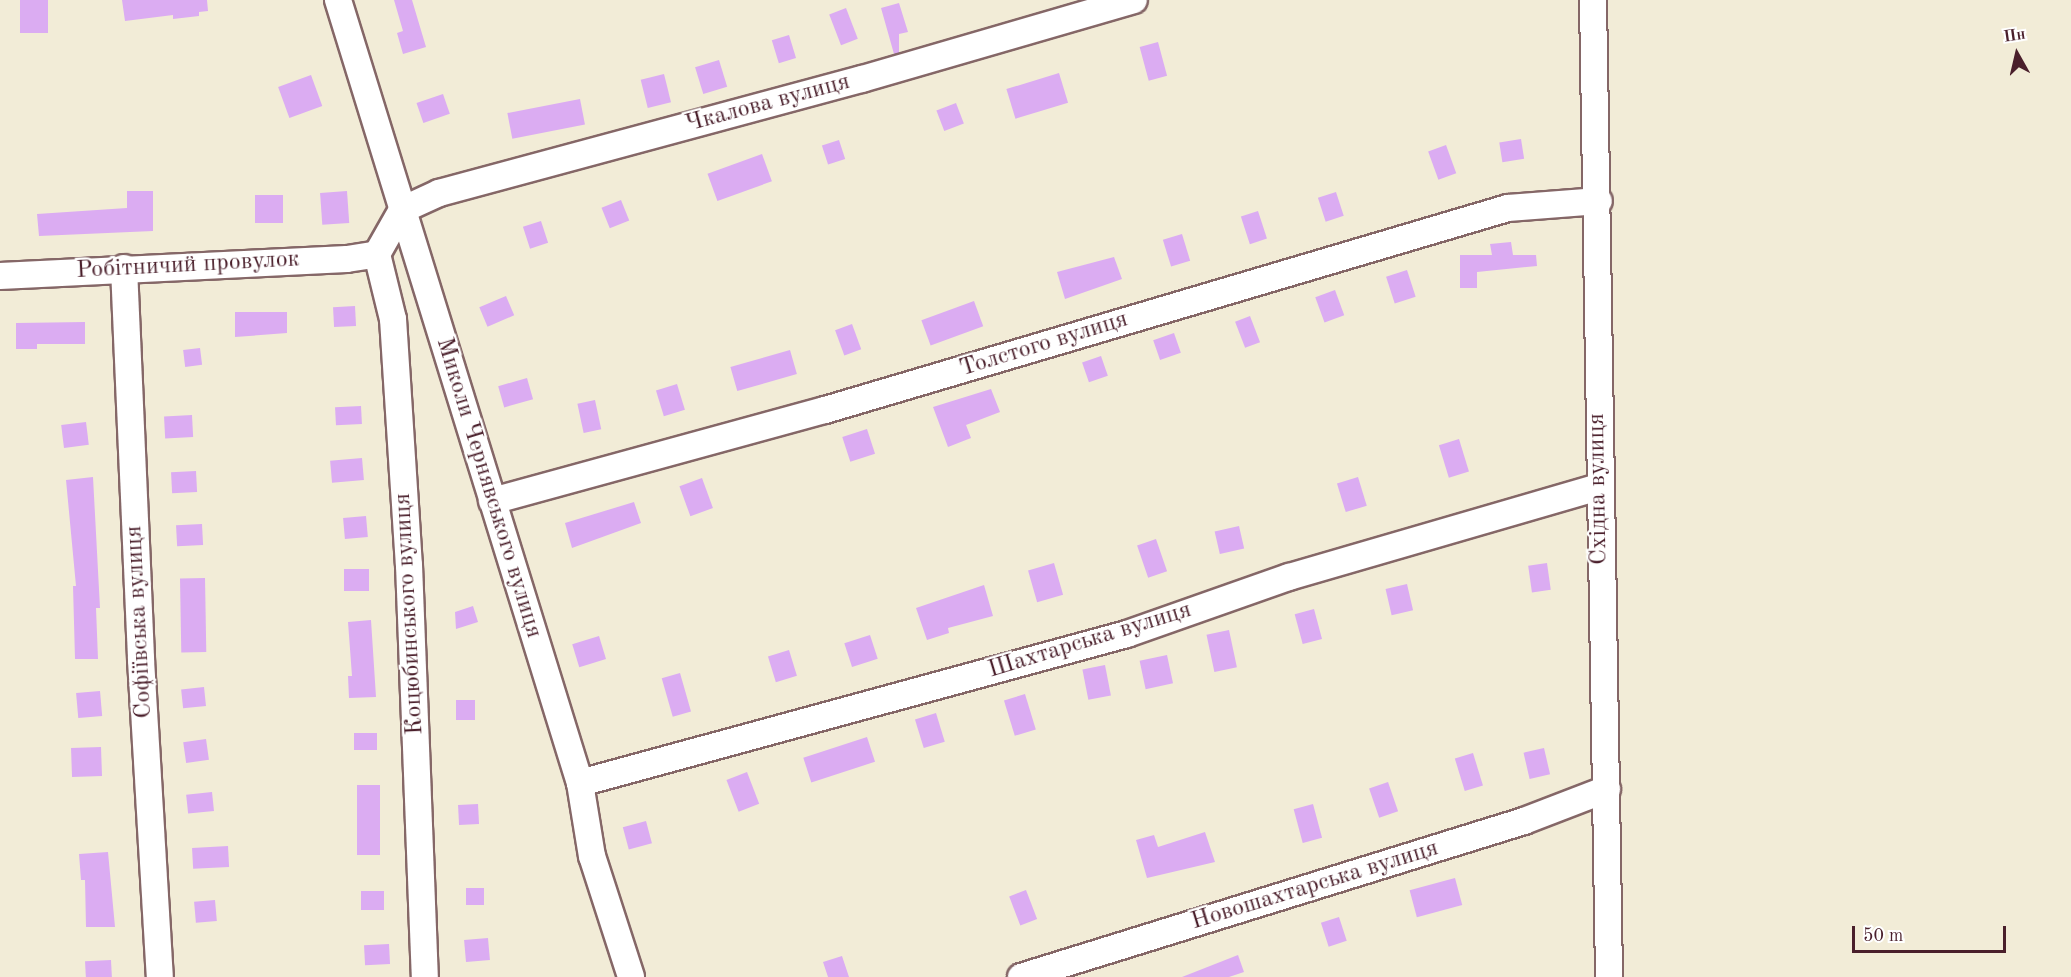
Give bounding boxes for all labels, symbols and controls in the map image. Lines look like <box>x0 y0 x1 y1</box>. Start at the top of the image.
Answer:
north arrow <box>1987 24 2047 84</box>
text: Пн <box>2002 27 2027 46</box>
street label: Чкалова вулиця <box>683 68 853 140</box>
street label: Робітничий провулок <box>76 246 300 286</box>
street label: Толстого вулиця <box>956 306 1132 384</box>
street label: Миколи Чернявського вулиця <box>429 334 547 642</box>
street label: Східна вулиця <box>1583 413 1615 565</box>
street label: Коцюбинського вулиця <box>389 492 431 736</box>
street label: Софіївська вулиця <box>121 525 159 719</box>
street label: Шахтарська вулиця <box>985 596 1195 686</box>
street label: Новошахтарська вулиця <box>1188 835 1442 937</box>
scale bar <box>1855 914 2010 952</box>
text: 50 m <box>1863 927 1903 945</box>

